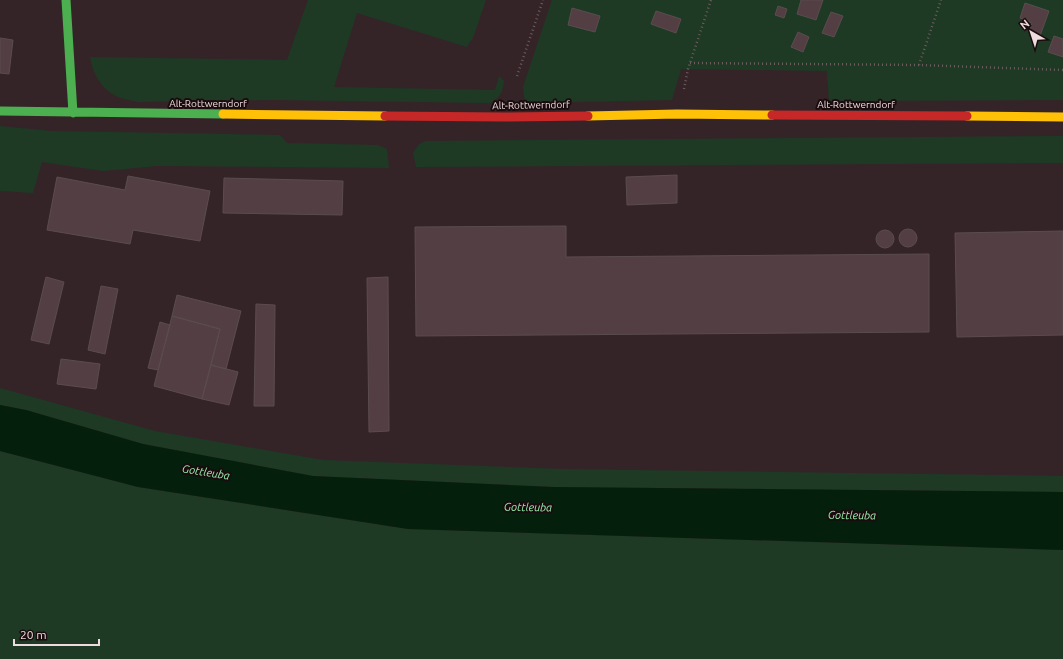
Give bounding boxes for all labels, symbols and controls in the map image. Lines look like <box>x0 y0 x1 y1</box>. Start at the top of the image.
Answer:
north arrow <box>1011 12 1051 52</box>
text: N <box>1018 17 1032 31</box>
street label: Alt-Rottwerndorf <box>169 98 247 109</box>
street label: Alt-Rottwerndorf <box>492 99 570 111</box>
street label: Alt-Rottwerndorf <box>817 99 895 110</box>
water label: Gottleuba <box>181 462 231 482</box>
water label: Gottleuba <box>504 501 552 513</box>
water label: Gottleuba <box>828 509 876 521</box>
scale bar <box>14 621 99 647</box>
text: 20 m <box>20 628 47 641</box>

